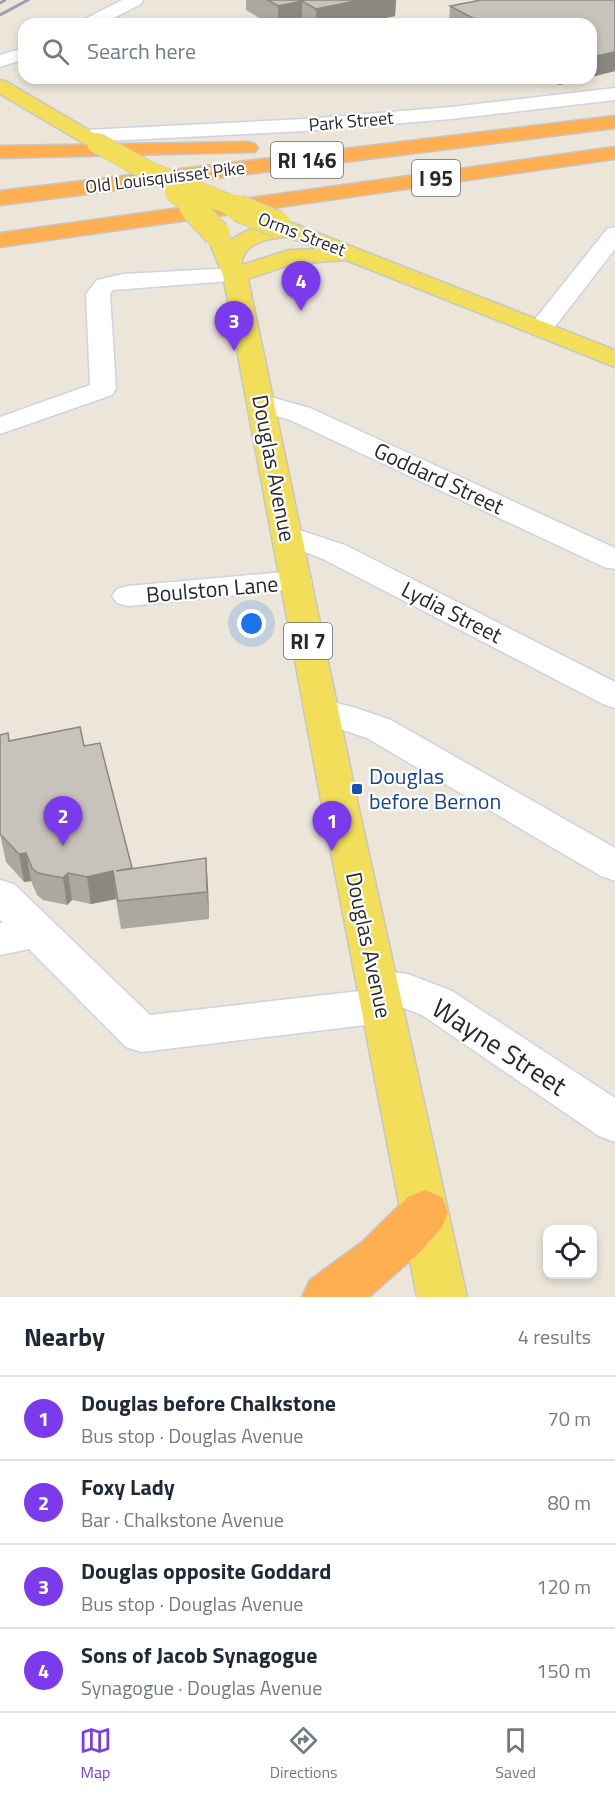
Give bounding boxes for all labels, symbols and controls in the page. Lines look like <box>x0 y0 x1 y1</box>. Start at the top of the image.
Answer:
search box <box>18 18 597 84</box>
text: Search here <box>87 34 196 68</box>
icon: search <box>39 35 72 68</box>
street label: Park Street <box>308 104 395 138</box>
road number: RI 146 <box>271 142 343 178</box>
street label: Old Louisquisset Pike <box>84 154 246 200</box>
road number: I 95 <box>412 160 460 196</box>
street label: Orms Street <box>254 205 350 263</box>
pin: 4 <box>282 262 320 311</box>
pin: 3 <box>214 302 254 351</box>
street label: Douglas Avenue <box>243 392 305 544</box>
street label: Goddard Street <box>368 433 510 523</box>
street label: Boulston Lane <box>144 566 280 612</box>
street label: Lydia Street <box>396 572 509 652</box>
your location <box>237 609 266 638</box>
road number: RI 7 <box>284 623 332 659</box>
place label: Douglas before Bernon <box>369 759 501 818</box>
marker: Douglas before Bernon <box>350 782 364 796</box>
pin: 2 <box>44 796 82 846</box>
pin: 1 <box>312 802 352 851</box>
street label: Douglas Avenue <box>337 869 401 1021</box>
street label: Wayne Street <box>424 987 576 1105</box>
map controls <box>543 1225 597 1279</box>
button: locate <box>543 1225 597 1279</box>
text: Nearby <box>24 1317 105 1356</box>
text: 4 results <box>518 1321 591 1352</box>
text: Douglas before Chalkstone <box>81 1386 336 1420</box>
text: 1 <box>38 1403 49 1434</box>
text: 70 m <box>547 1403 591 1434</box>
text: Bus stop · Douglas Avenue <box>81 1420 303 1451</box>
text: Foxy Lady <box>81 1470 175 1504</box>
text: 2 <box>38 1487 49 1518</box>
text: 80 m <box>547 1487 591 1518</box>
text: Bar · Chalkstone Avenue <box>81 1504 284 1535</box>
text: Douglas opposite Goddard <box>81 1554 331 1588</box>
text: 3 <box>38 1571 49 1602</box>
text: 120 m <box>536 1571 591 1602</box>
text: Bus stop · Douglas Avenue <box>81 1588 303 1619</box>
text: Sons of Jacob Synagogue <box>81 1638 317 1672</box>
text: 4 <box>38 1655 49 1686</box>
text: 150 m <box>536 1655 591 1686</box>
text: Synagogue · Douglas Avenue <box>81 1672 322 1703</box>
tab: Map <box>79 1724 112 1784</box>
tab: Directions <box>270 1724 338 1784</box>
tab: Saved <box>495 1724 536 1784</box>

